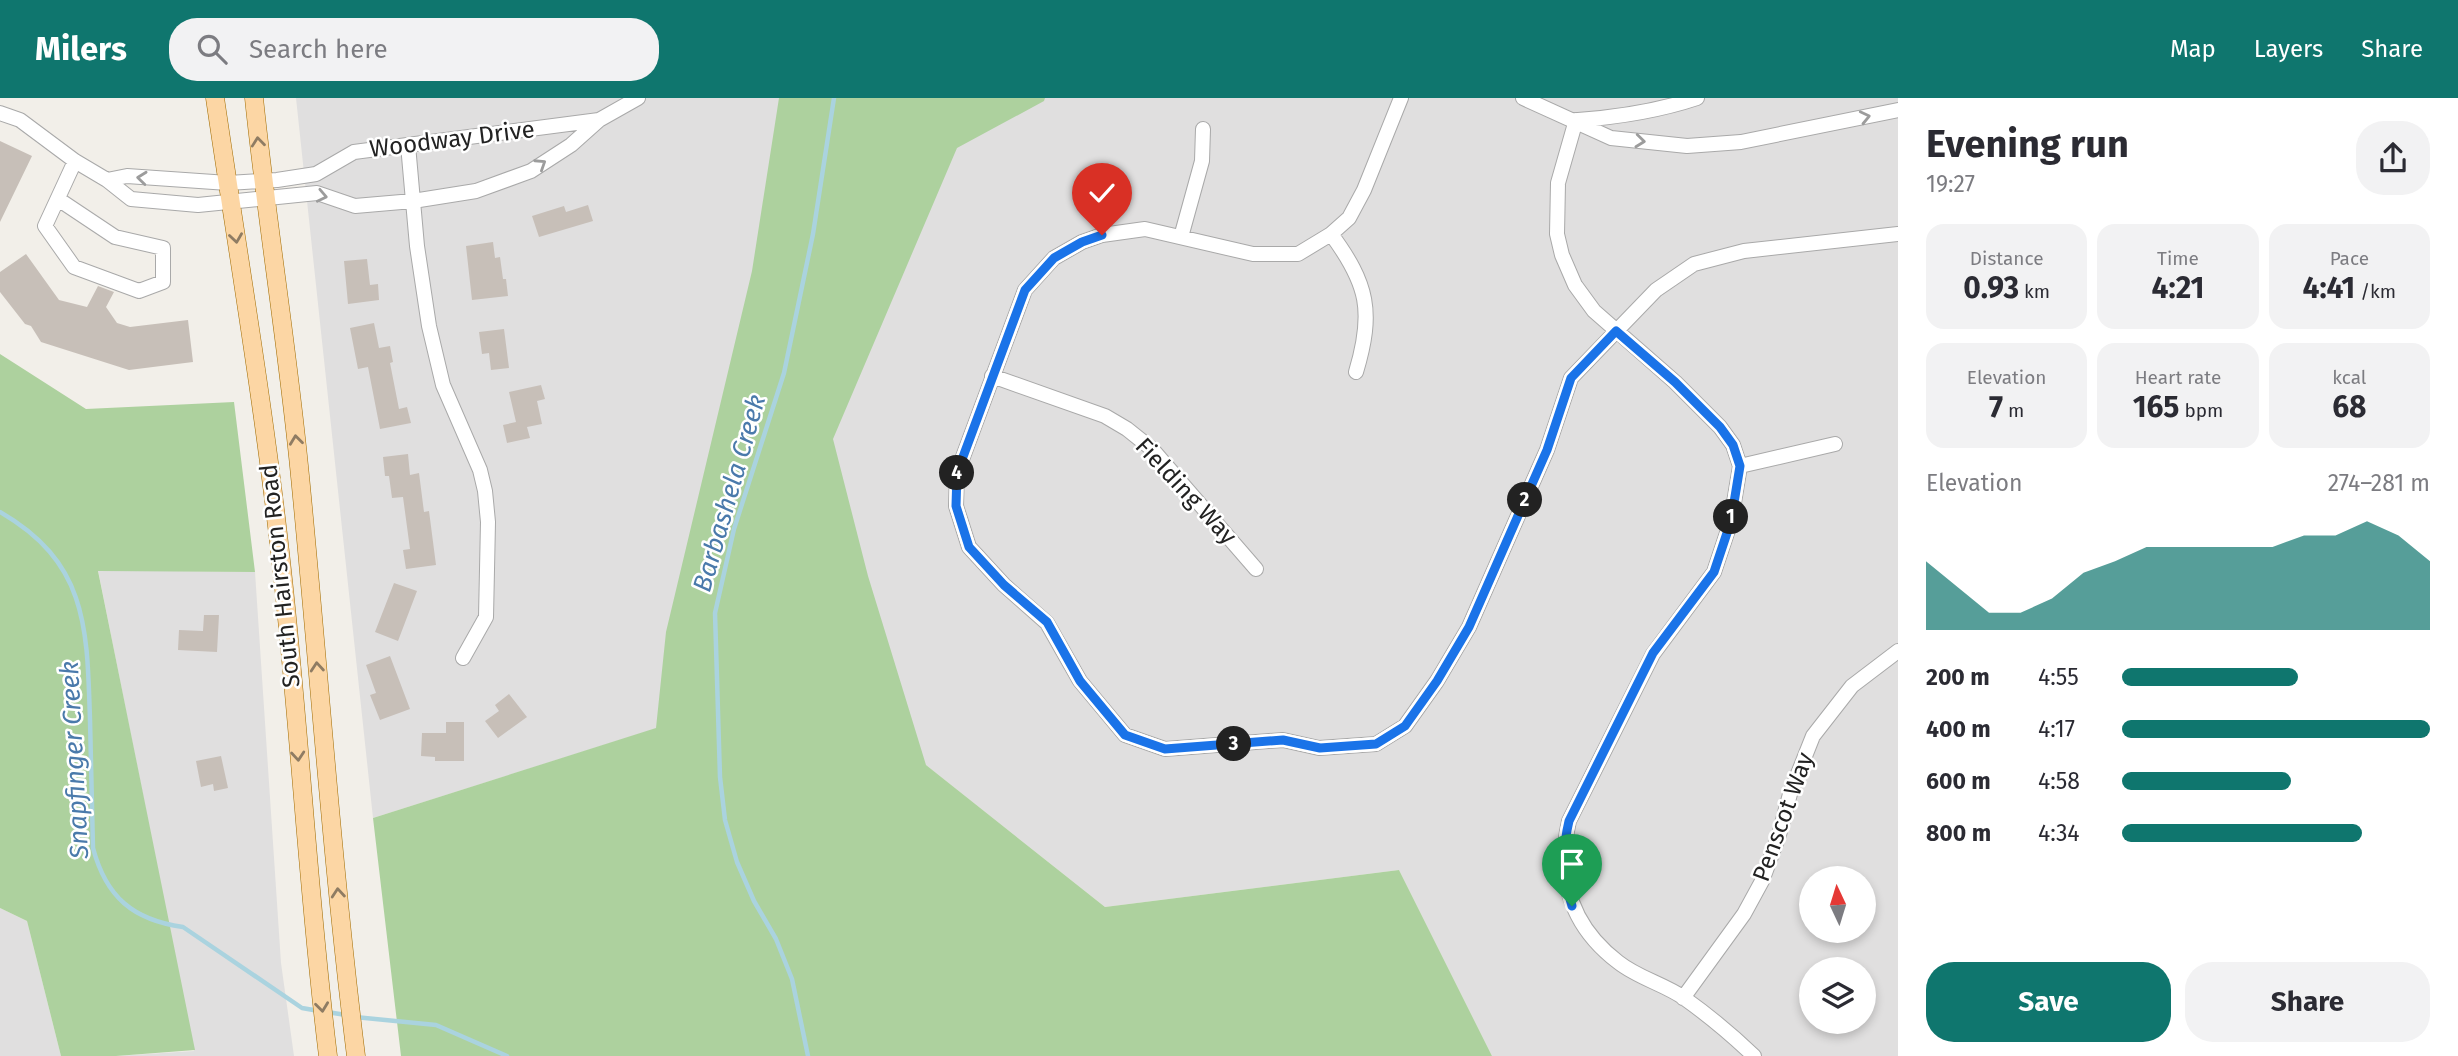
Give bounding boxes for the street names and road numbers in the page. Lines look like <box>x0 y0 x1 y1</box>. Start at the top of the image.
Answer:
street label: Woodway Drive <box>368 115 536 163</box>
street label: Fielding Way <box>1130 432 1243 550</box>
street label: South Hairston Road <box>254 463 306 689</box>
street label: Penscot Way <box>1747 749 1819 885</box>

